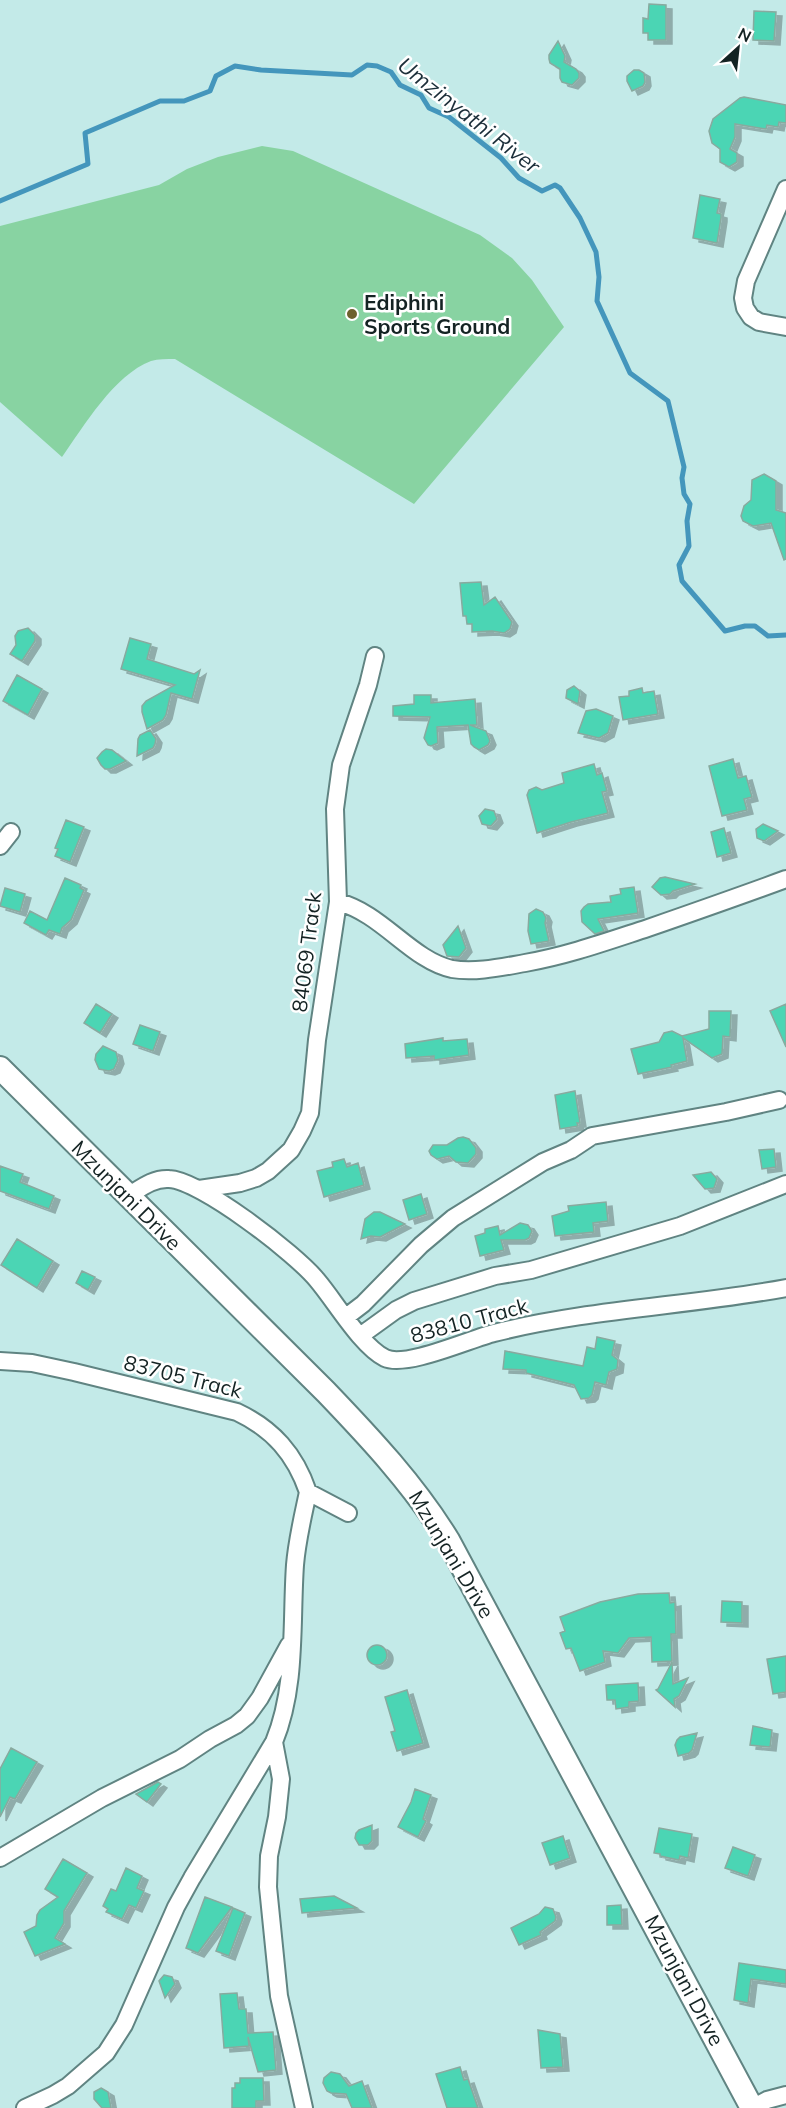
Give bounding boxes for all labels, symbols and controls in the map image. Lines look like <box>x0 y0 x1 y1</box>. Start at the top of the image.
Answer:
north arrow <box>708 18 768 78</box>
text: N <box>735 23 755 46</box>
water label: Umzinyathi River <box>392 51 547 180</box>
place label: Ediphini Sports Ground <box>364 289 510 339</box>
marker: Ediphini Sports Ground <box>345 307 359 321</box>
street label: 84069 Track <box>286 890 326 1014</box>
street label: Mzunjani Drive <box>67 1135 187 1255</box>
street label: 83810 Track <box>407 1292 531 1348</box>
street label: 83705 Track <box>121 1349 245 1403</box>
street label: Mzunjani Drive <box>404 1485 500 1623</box>
street label: Mzunjani Drive <box>640 1910 730 2050</box>

